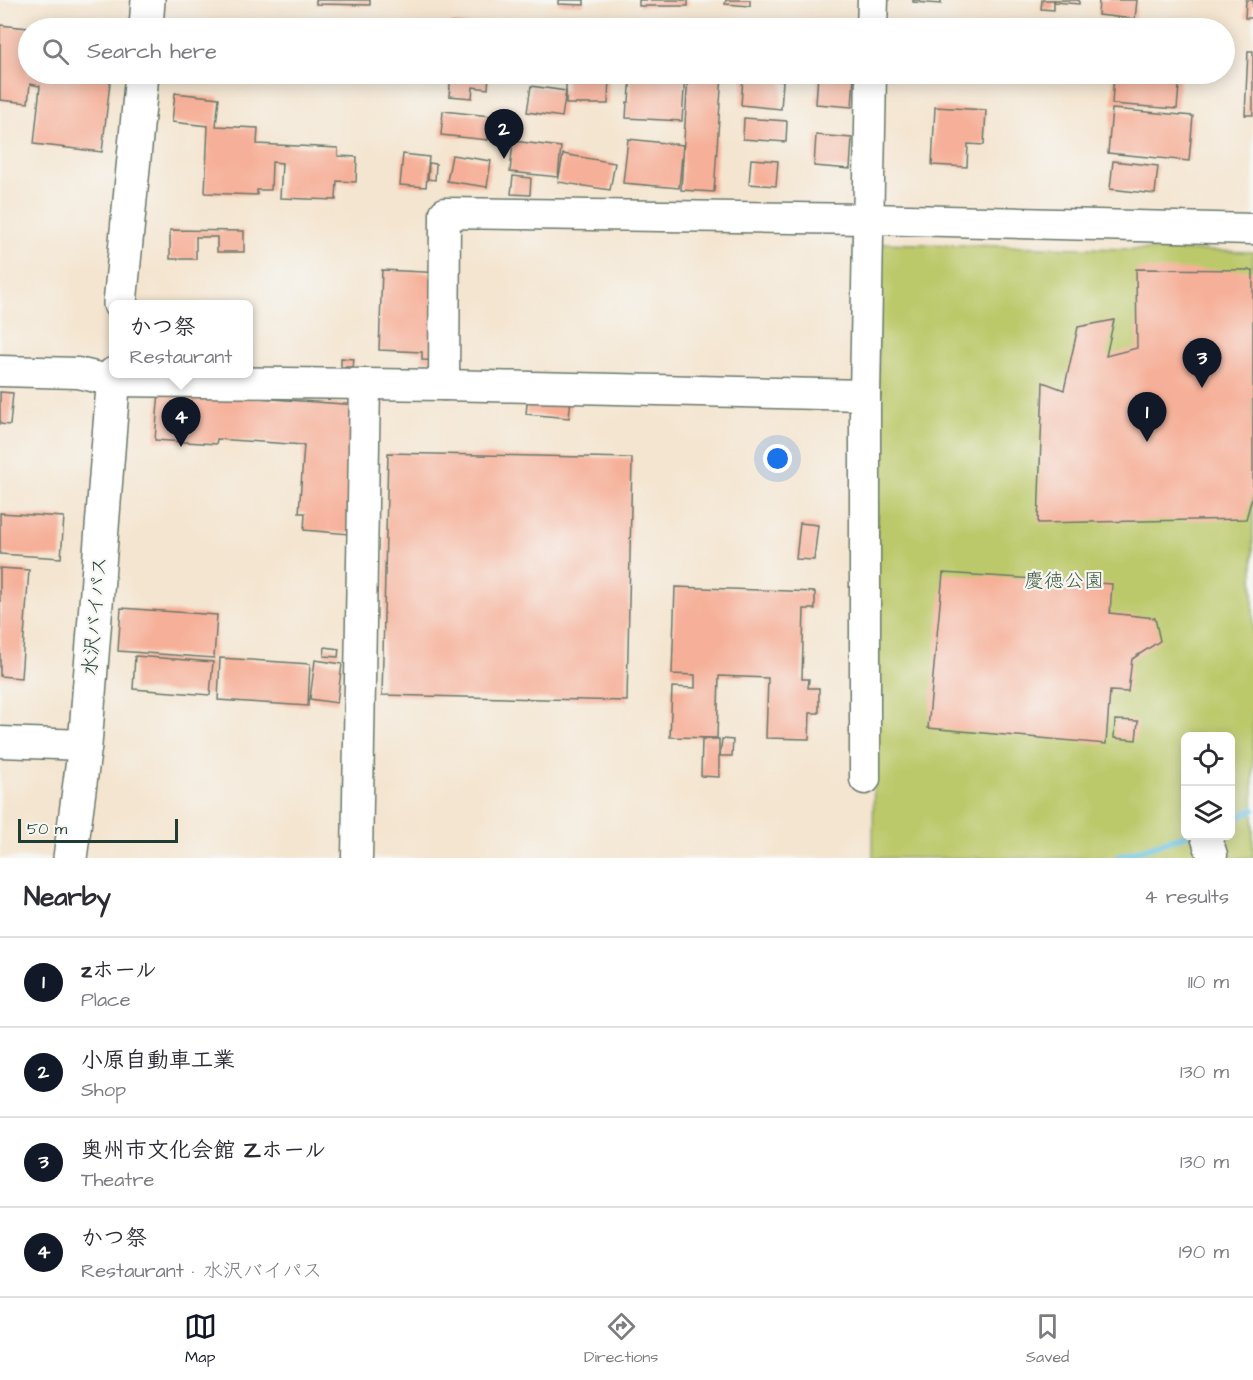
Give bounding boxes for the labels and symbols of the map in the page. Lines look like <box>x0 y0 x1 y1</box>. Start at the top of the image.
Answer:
pin: 2 <box>484 110 524 159</box>
pin: 3 <box>1182 338 1222 388</box>
pin: 1 <box>1128 392 1166 442</box>
pin: 4 <box>162 398 201 447</box>
your location <box>763 444 792 473</box>
street label: 水沢バイパス <box>76 555 114 677</box>
park label: 慶徳公園 <box>1024 567 1104 595</box>
scale bar <box>18 816 178 844</box>

